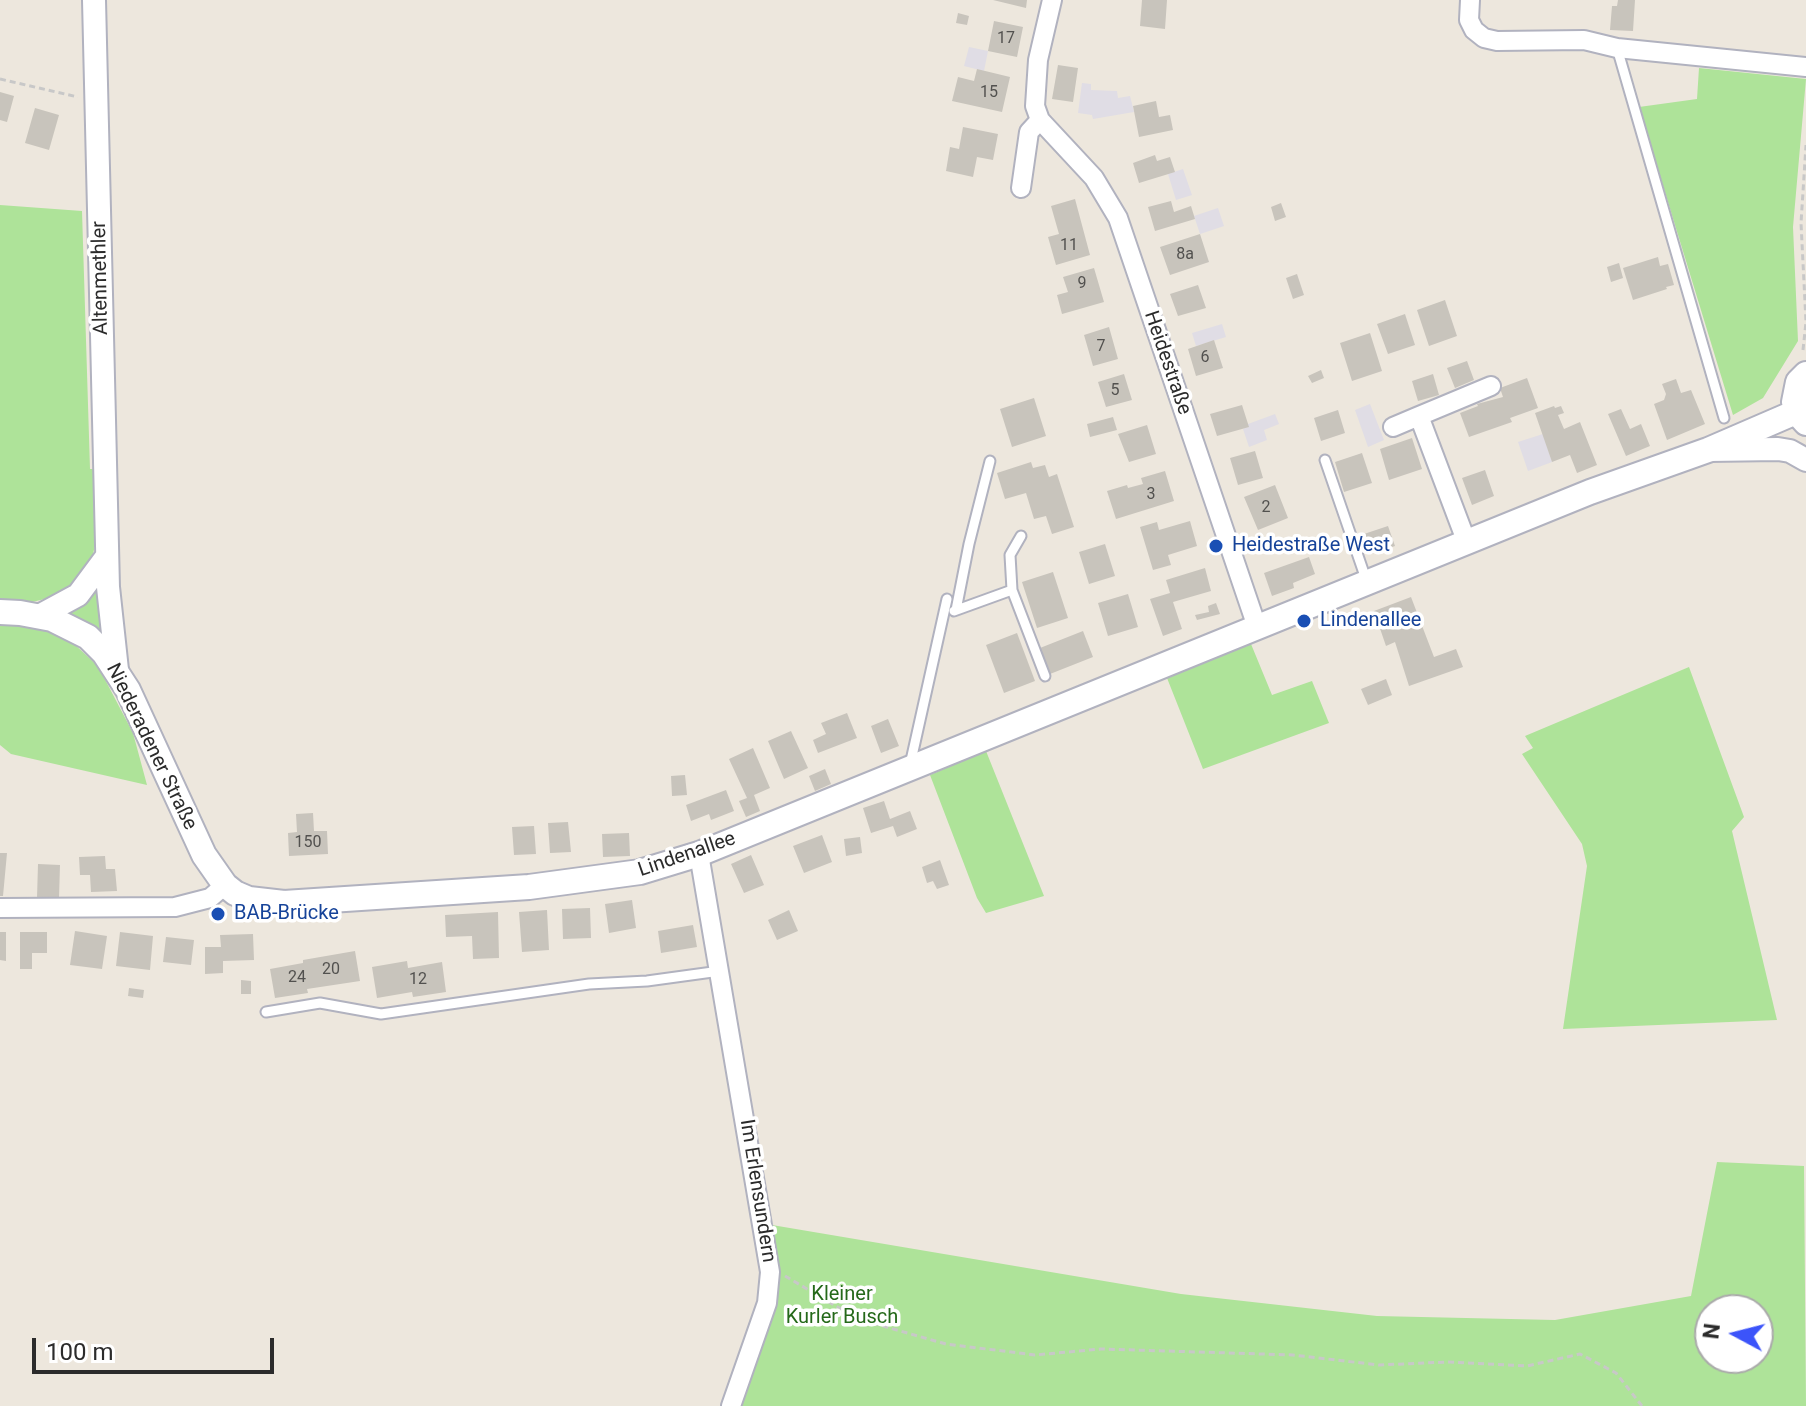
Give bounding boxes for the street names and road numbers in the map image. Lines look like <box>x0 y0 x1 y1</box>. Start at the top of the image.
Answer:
street label: Altenmethler <box>88 221 114 335</box>
street label: Heidestraße <box>1138 308 1196 418</box>
street label: Niederadener Straße <box>100 660 202 834</box>
street label: Lindenallee <box>635 827 739 883</box>
street label: Im Erlensundern <box>734 1118 780 1264</box>

